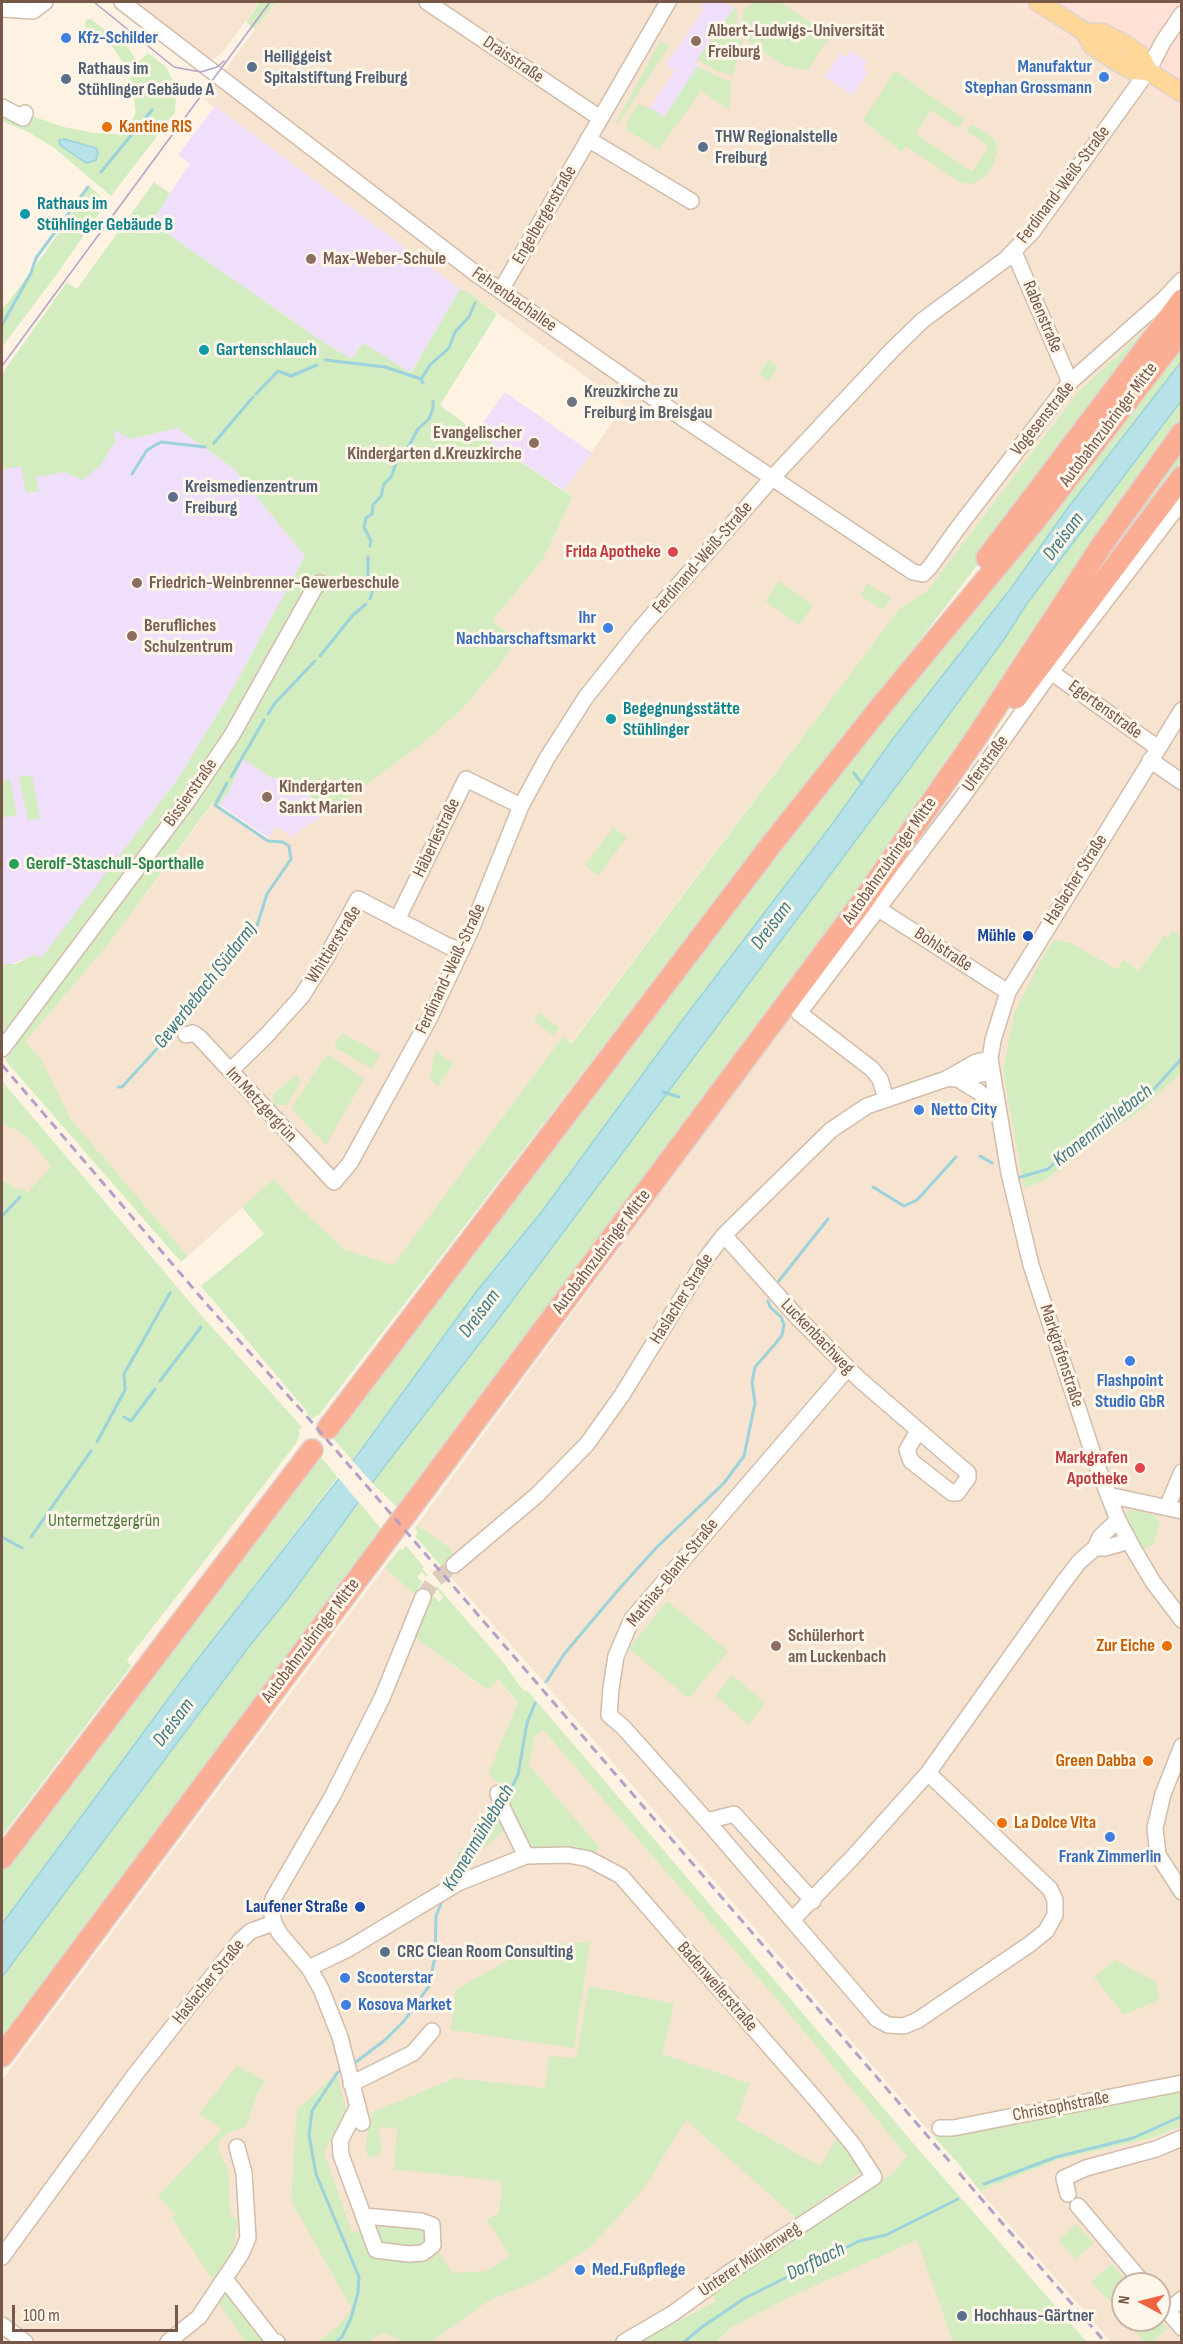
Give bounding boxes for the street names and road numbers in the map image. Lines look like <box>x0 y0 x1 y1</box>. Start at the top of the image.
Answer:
street label: Draisstraße <box>478 32 548 88</box>
street label: Ferdinand-Weiß-Straße <box>1013 122 1115 248</box>
street label: Engelbergerstraße <box>508 162 582 268</box>
street label: Fehrenbachallee <box>467 263 561 337</box>
street label: Rabenstraße <box>1017 278 1067 356</box>
street label: Autobahnzubringer Mitte <box>1055 359 1163 491</box>
street label: Vogesenstraße <box>1007 378 1079 460</box>
street label: Ferdinand-Weiß-Straße <box>648 498 758 618</box>
street label: Egertenstraße <box>1064 676 1146 744</box>
street label: Uferstraße <box>958 732 1014 796</box>
street label: Bissierstraße <box>160 755 222 831</box>
street label: Autobahnzubringer Mitte <box>838 793 942 929</box>
street label: Häberlestraße <box>409 795 465 881</box>
street label: Haslacher Straße <box>1040 831 1112 929</box>
street label: Ferdinand-Weiß-Straße <box>411 900 491 1038</box>
street label: Whittierstraße <box>302 902 366 988</box>
street label: Bohlstraße <box>910 923 976 977</box>
street label: Im Metzgergrün <box>221 1063 301 1147</box>
street label: Autobahnzubringer Mitte <box>548 1186 656 1318</box>
street label: Haslacher Straße <box>646 1250 718 1348</box>
street label: Luckenbachweg <box>776 1295 858 1379</box>
street label: Markgrafenstraße <box>1034 1302 1088 1410</box>
street label: Mathias-Blank-Straße <box>623 1514 723 1632</box>
street label: Autobahnzubringer Mitte <box>257 1575 365 1707</box>
street label: Haslacher Straße <box>168 1935 250 2029</box>
street label: Badenweilerstraße <box>672 1938 762 2036</box>
street label: Christophstraße <box>1011 2087 1111 2127</box>
street label: Unterer Mühlenweg <box>695 2218 805 2302</box>

